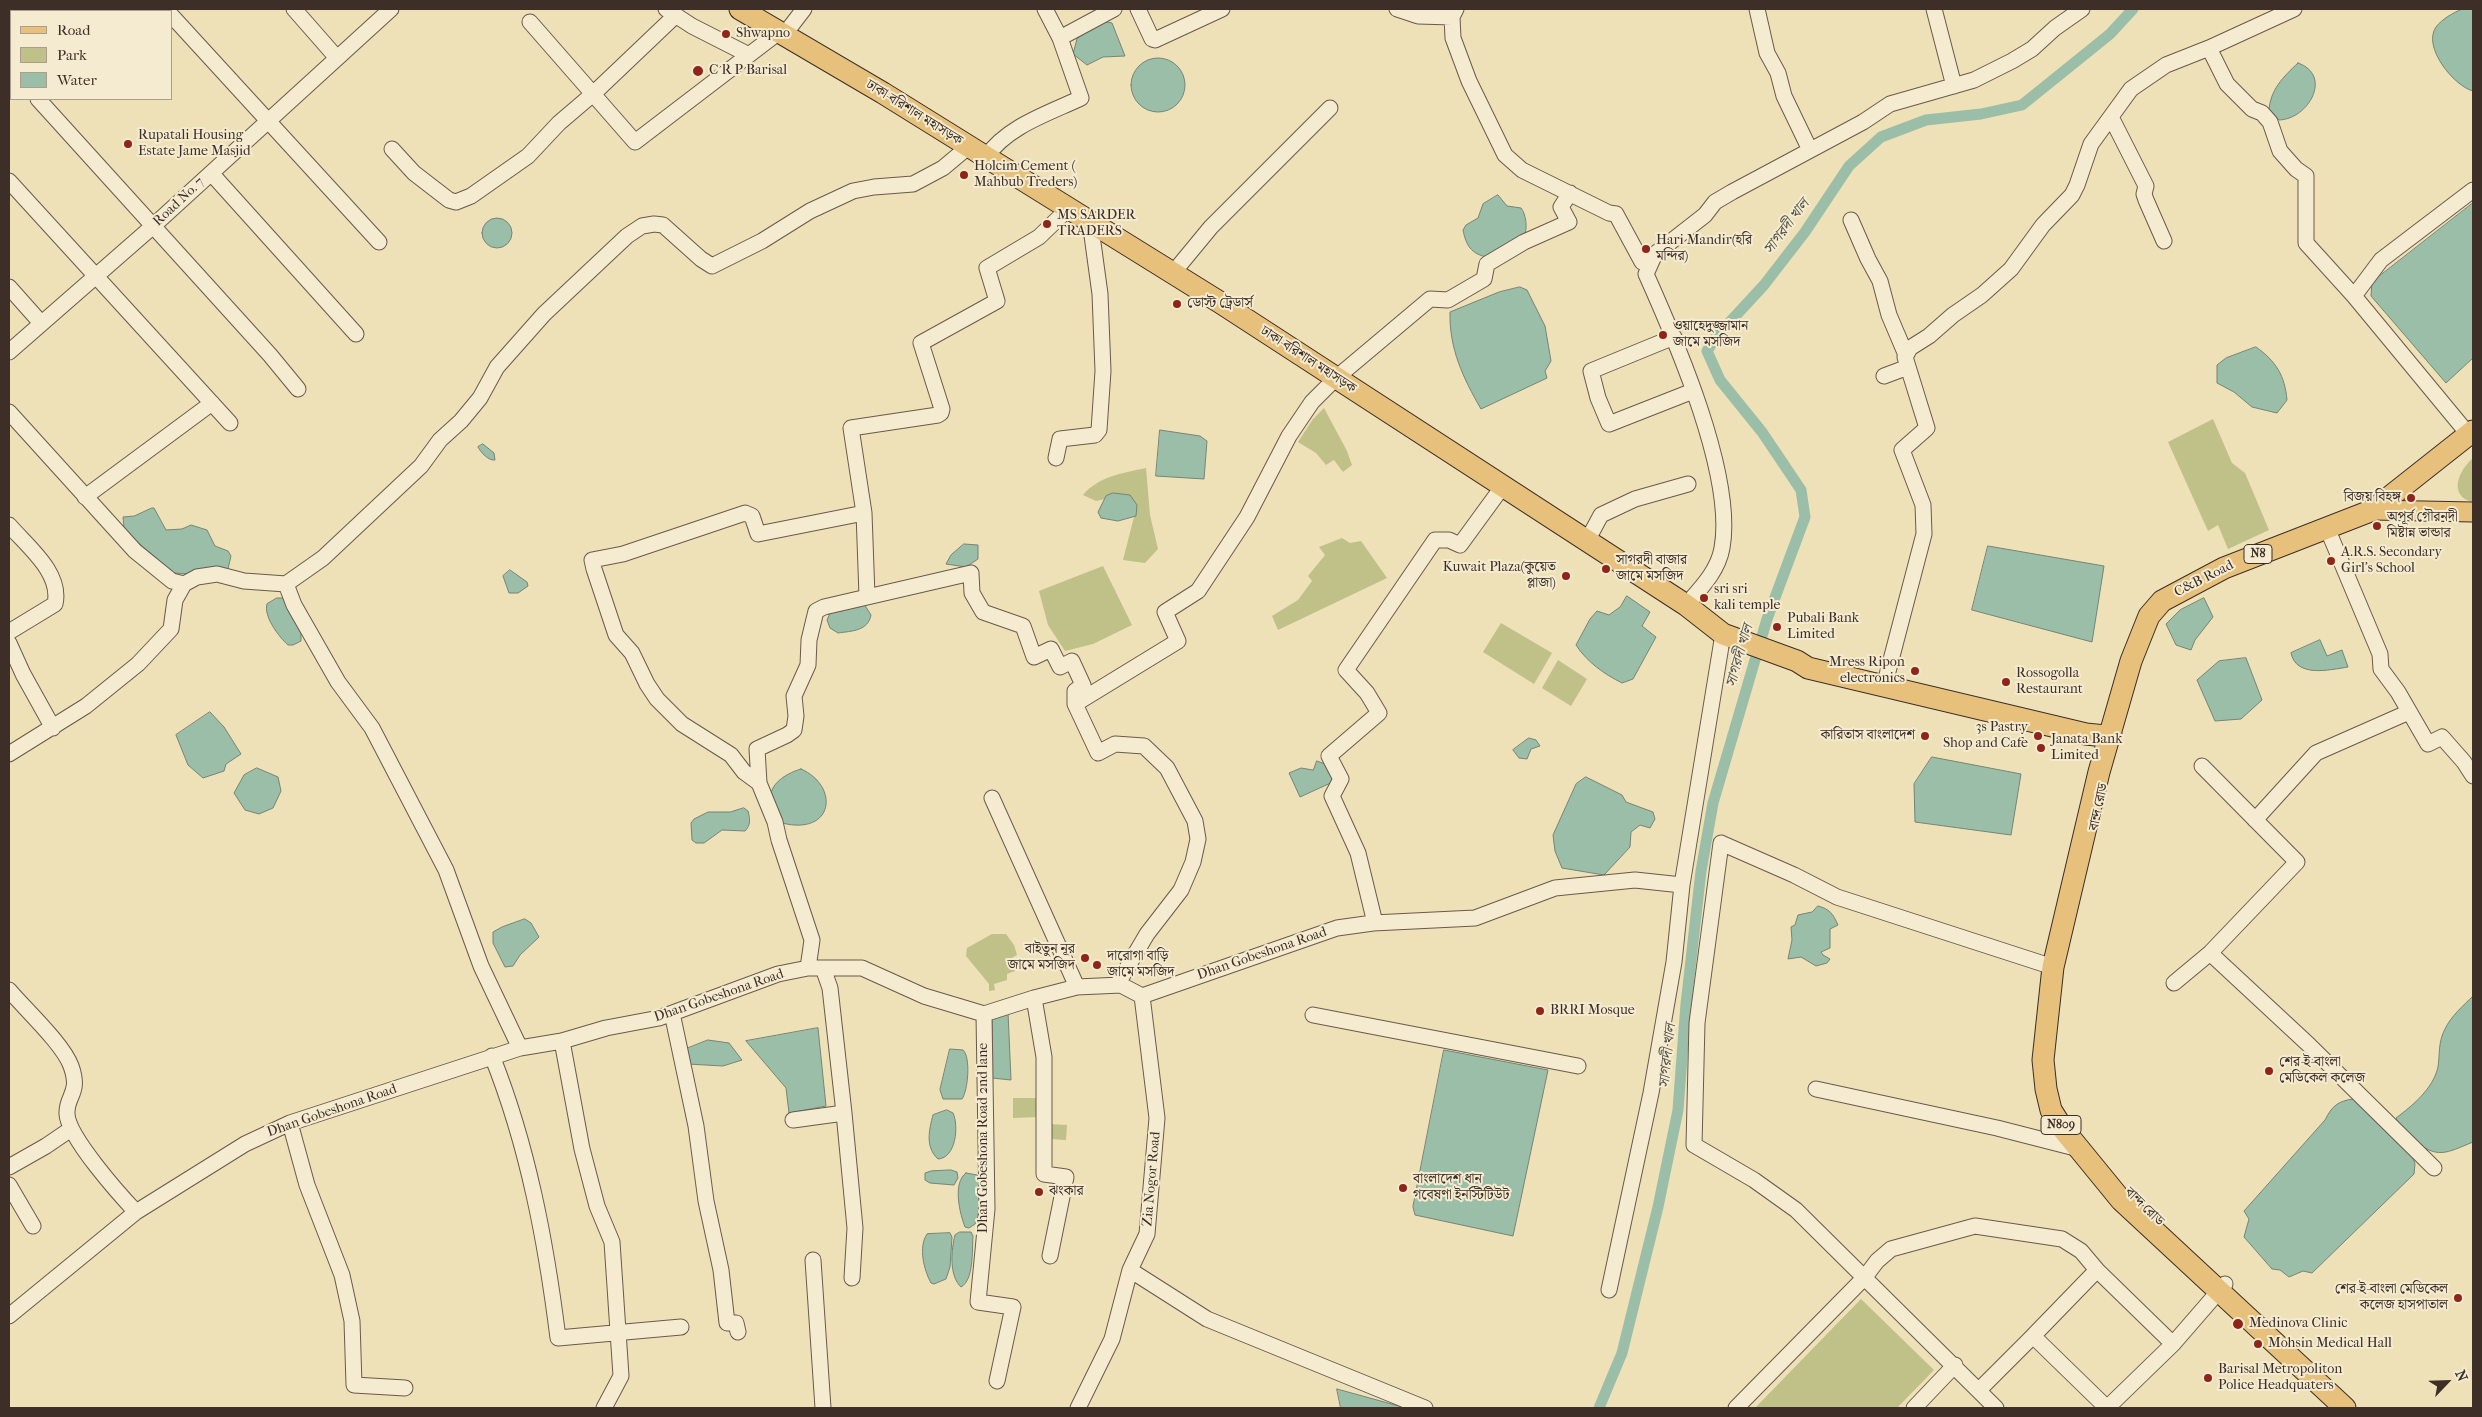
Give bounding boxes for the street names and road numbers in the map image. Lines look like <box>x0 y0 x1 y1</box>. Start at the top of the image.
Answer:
street label: ঢাকা-বরিশাল মহাসড়ক <box>863 77 965 149</box>
street label: Road No. 7 <box>150 174 208 230</box>
street label: ঢাকা-বরিশাল মহাসড়ক <box>1257 323 1359 397</box>
road number: N8 <box>2244 544 2272 564</box>
street label: C&B Road <box>2172 557 2236 601</box>
street label: বান্দ রোড <box>2086 782 2112 832</box>
street label: Dhan Gobeshona Road <box>1195 924 1329 984</box>
street label: Dhan Gobeshona Road <box>652 966 786 1026</box>
street label: Dhan Gobeshona Road 2nd lane <box>976 1043 992 1233</box>
street label: Dhan Gobeshona Road <box>265 1081 399 1141</box>
road number: N809 <box>2041 1116 2081 1134</box>
street label: Zia Nogor Road <box>1139 1131 1165 1227</box>
street label: বান্দ রোড <box>2121 1184 2167 1230</box>

